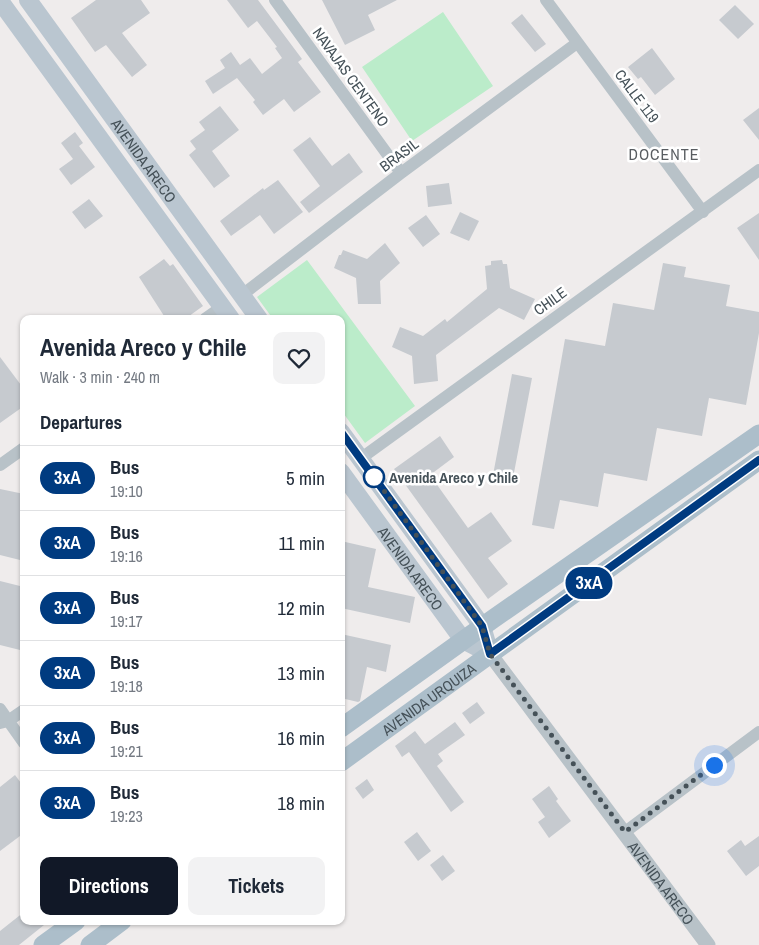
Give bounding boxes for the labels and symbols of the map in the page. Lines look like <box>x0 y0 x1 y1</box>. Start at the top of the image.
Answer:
street label: NAVAJAS CENTENO <box>308 23 394 131</box>
street label: CALLE 119 <box>610 65 664 127</box>
street label: AVENIDA ARECO <box>106 113 182 207</box>
street label: BRASIL <box>375 133 423 177</box>
district label: DOCENTE <box>628 143 700 165</box>
street label: CHILE <box>529 282 571 320</box>
marker: Avenida Areco y Chile <box>363 466 385 488</box>
place label: Avenida Areco y Chile <box>389 467 518 488</box>
street label: AVENIDA ARECO <box>373 521 449 615</box>
line badge: 3xA <box>560 567 618 599</box>
street label: AVENIDA URQUIZA <box>376 657 480 740</box>
your location <box>702 753 727 778</box>
street label: AVENIDA ARECO <box>623 836 700 929</box>

